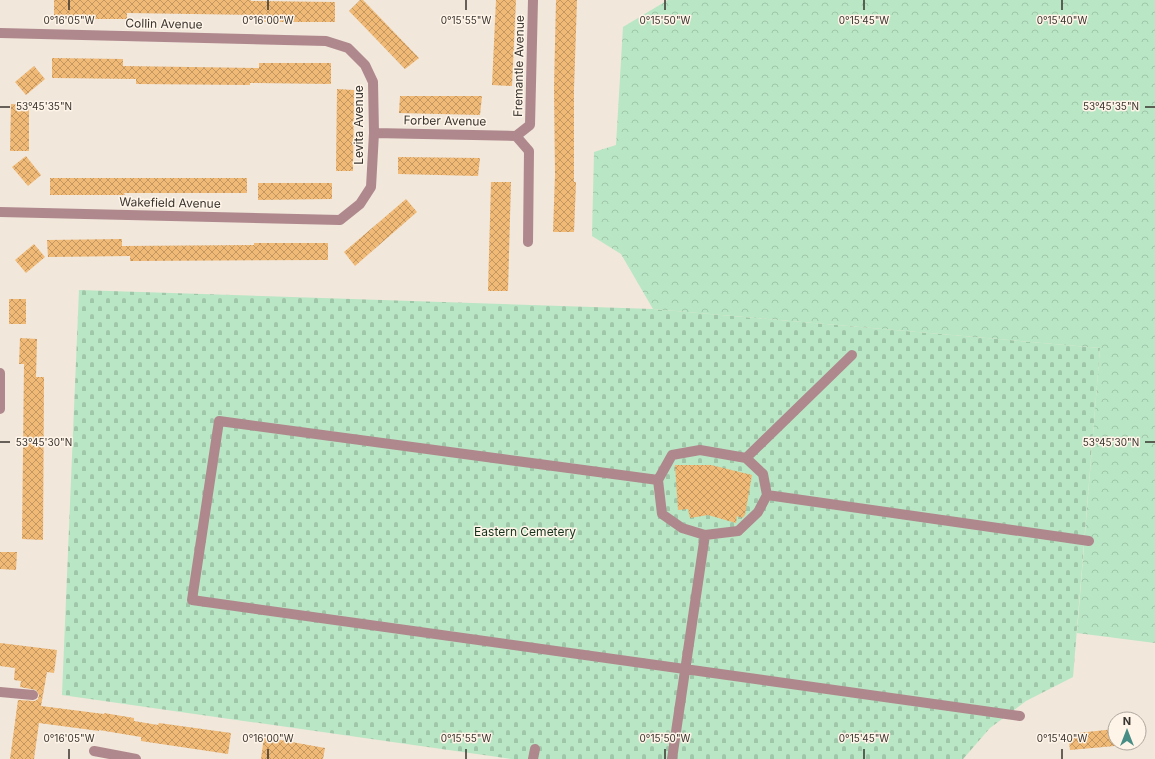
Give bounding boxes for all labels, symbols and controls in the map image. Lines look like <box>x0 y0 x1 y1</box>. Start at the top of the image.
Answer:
text: 0°16'05"W <box>43 14 95 26</box>
text: 0°16'00"W <box>242 14 294 26</box>
text: 0°15'55"W <box>441 14 491 26</box>
text: 0°15'50"W <box>640 14 691 26</box>
text: 0°15'45"W <box>839 14 889 26</box>
text: 0°15'40"W <box>1037 14 1087 26</box>
street label: Collin Avenue <box>125 15 203 32</box>
street label: Fremantle Avenue <box>510 15 527 117</box>
street label: Levita Avenue <box>351 85 366 165</box>
text: 53°45'35"N <box>16 100 72 112</box>
text: 53°45'35"N <box>1083 100 1139 112</box>
street label: Forber Avenue <box>403 112 487 129</box>
street label: Wakefield Avenue <box>119 194 221 211</box>
text: 53°45'30"N <box>16 436 72 448</box>
text: 53°45'30"N <box>1083 436 1139 448</box>
park label: Eastern Cemetery <box>474 524 576 539</box>
north arrow <box>1107 711 1147 751</box>
text: N <box>1123 714 1131 728</box>
text: 0°16'05"W <box>43 732 95 744</box>
text: 0°16'00"W <box>242 732 294 744</box>
text: 0°15'55"W <box>441 732 491 744</box>
text: 0°15'50"W <box>640 732 691 744</box>
text: 0°15'45"W <box>839 732 889 744</box>
text: 0°15'40"W <box>1037 732 1087 744</box>

